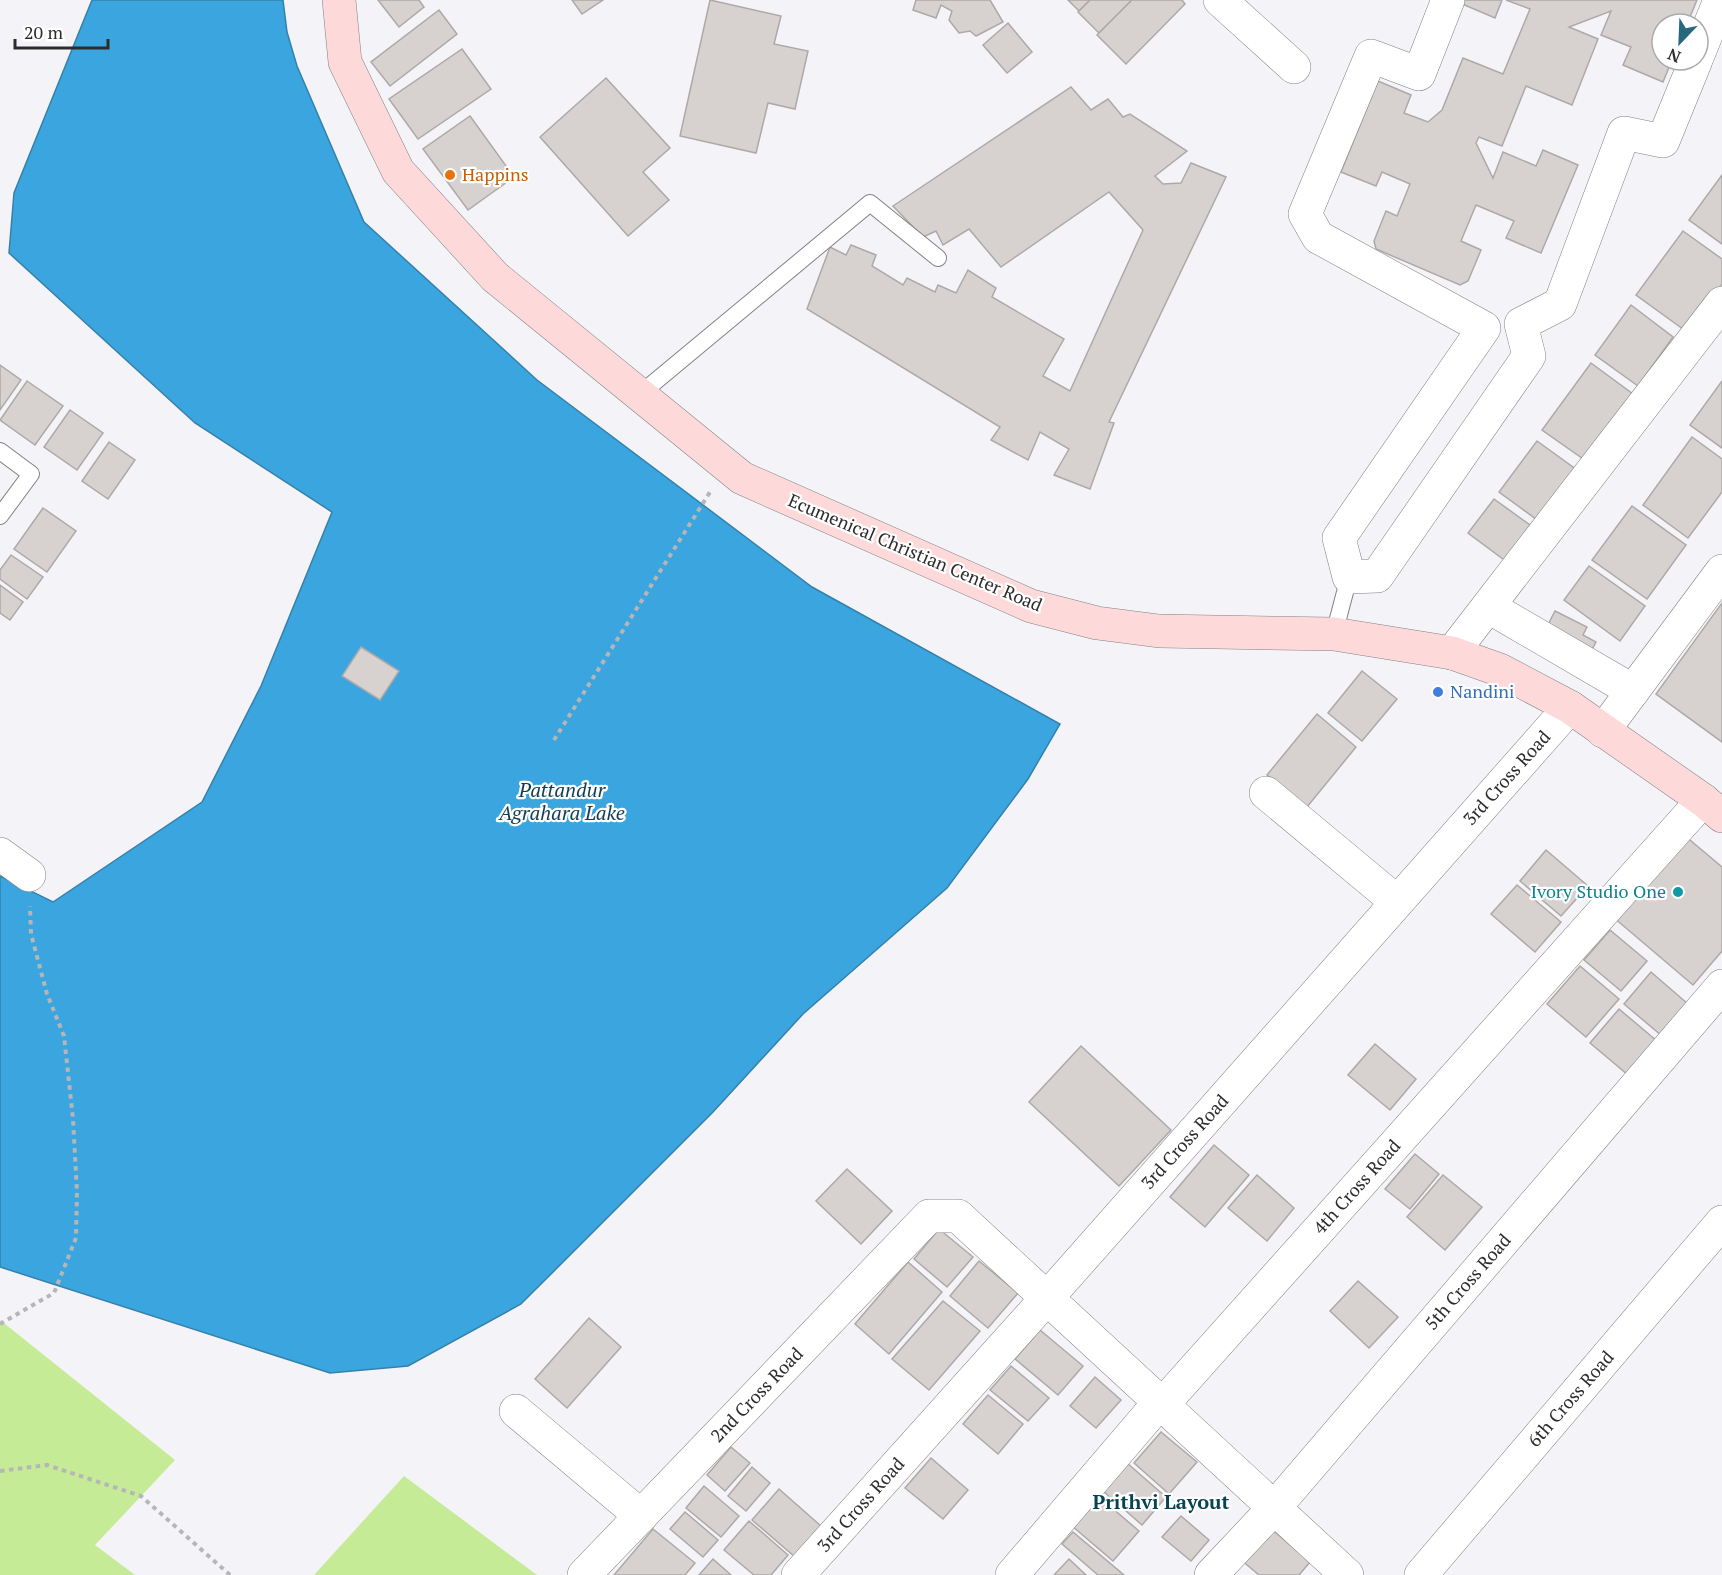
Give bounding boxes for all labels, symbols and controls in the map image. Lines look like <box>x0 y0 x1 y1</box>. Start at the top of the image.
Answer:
scale bar <box>15 12 108 50</box>
north arrow <box>1650 12 1710 72</box>
text: 20 m <box>24 20 64 44</box>
text: N <box>1664 43 1684 68</box>
place label: Happins <box>462 162 528 186</box>
marker: Happins <box>443 168 457 182</box>
street label: Ecumenical Christian Center Road <box>785 488 1046 617</box>
place label: Nandini <box>1450 679 1514 703</box>
marker: Nandini <box>1431 685 1445 699</box>
street label: 3rd Cross Road <box>1457 725 1555 830</box>
water label: Pattandur Agrahara Lake <box>498 776 625 826</box>
place label: Ivory Studio One <box>1531 879 1666 903</box>
marker: Ivory Studio One <box>1671 885 1685 899</box>
street label: 3rd Cross Road <box>1135 1089 1233 1194</box>
street label: 4th Cross Road <box>1307 1134 1405 1239</box>
street label: 5th Cross Road <box>1419 1228 1516 1334</box>
street label: 2nd Cross Road <box>705 1342 808 1447</box>
street label: 6th Cross Road <box>1522 1345 1619 1451</box>
street label: 3rd Cross Road <box>811 1452 909 1557</box>
district label: Prithvi Layout <box>1093 1488 1229 1515</box>

